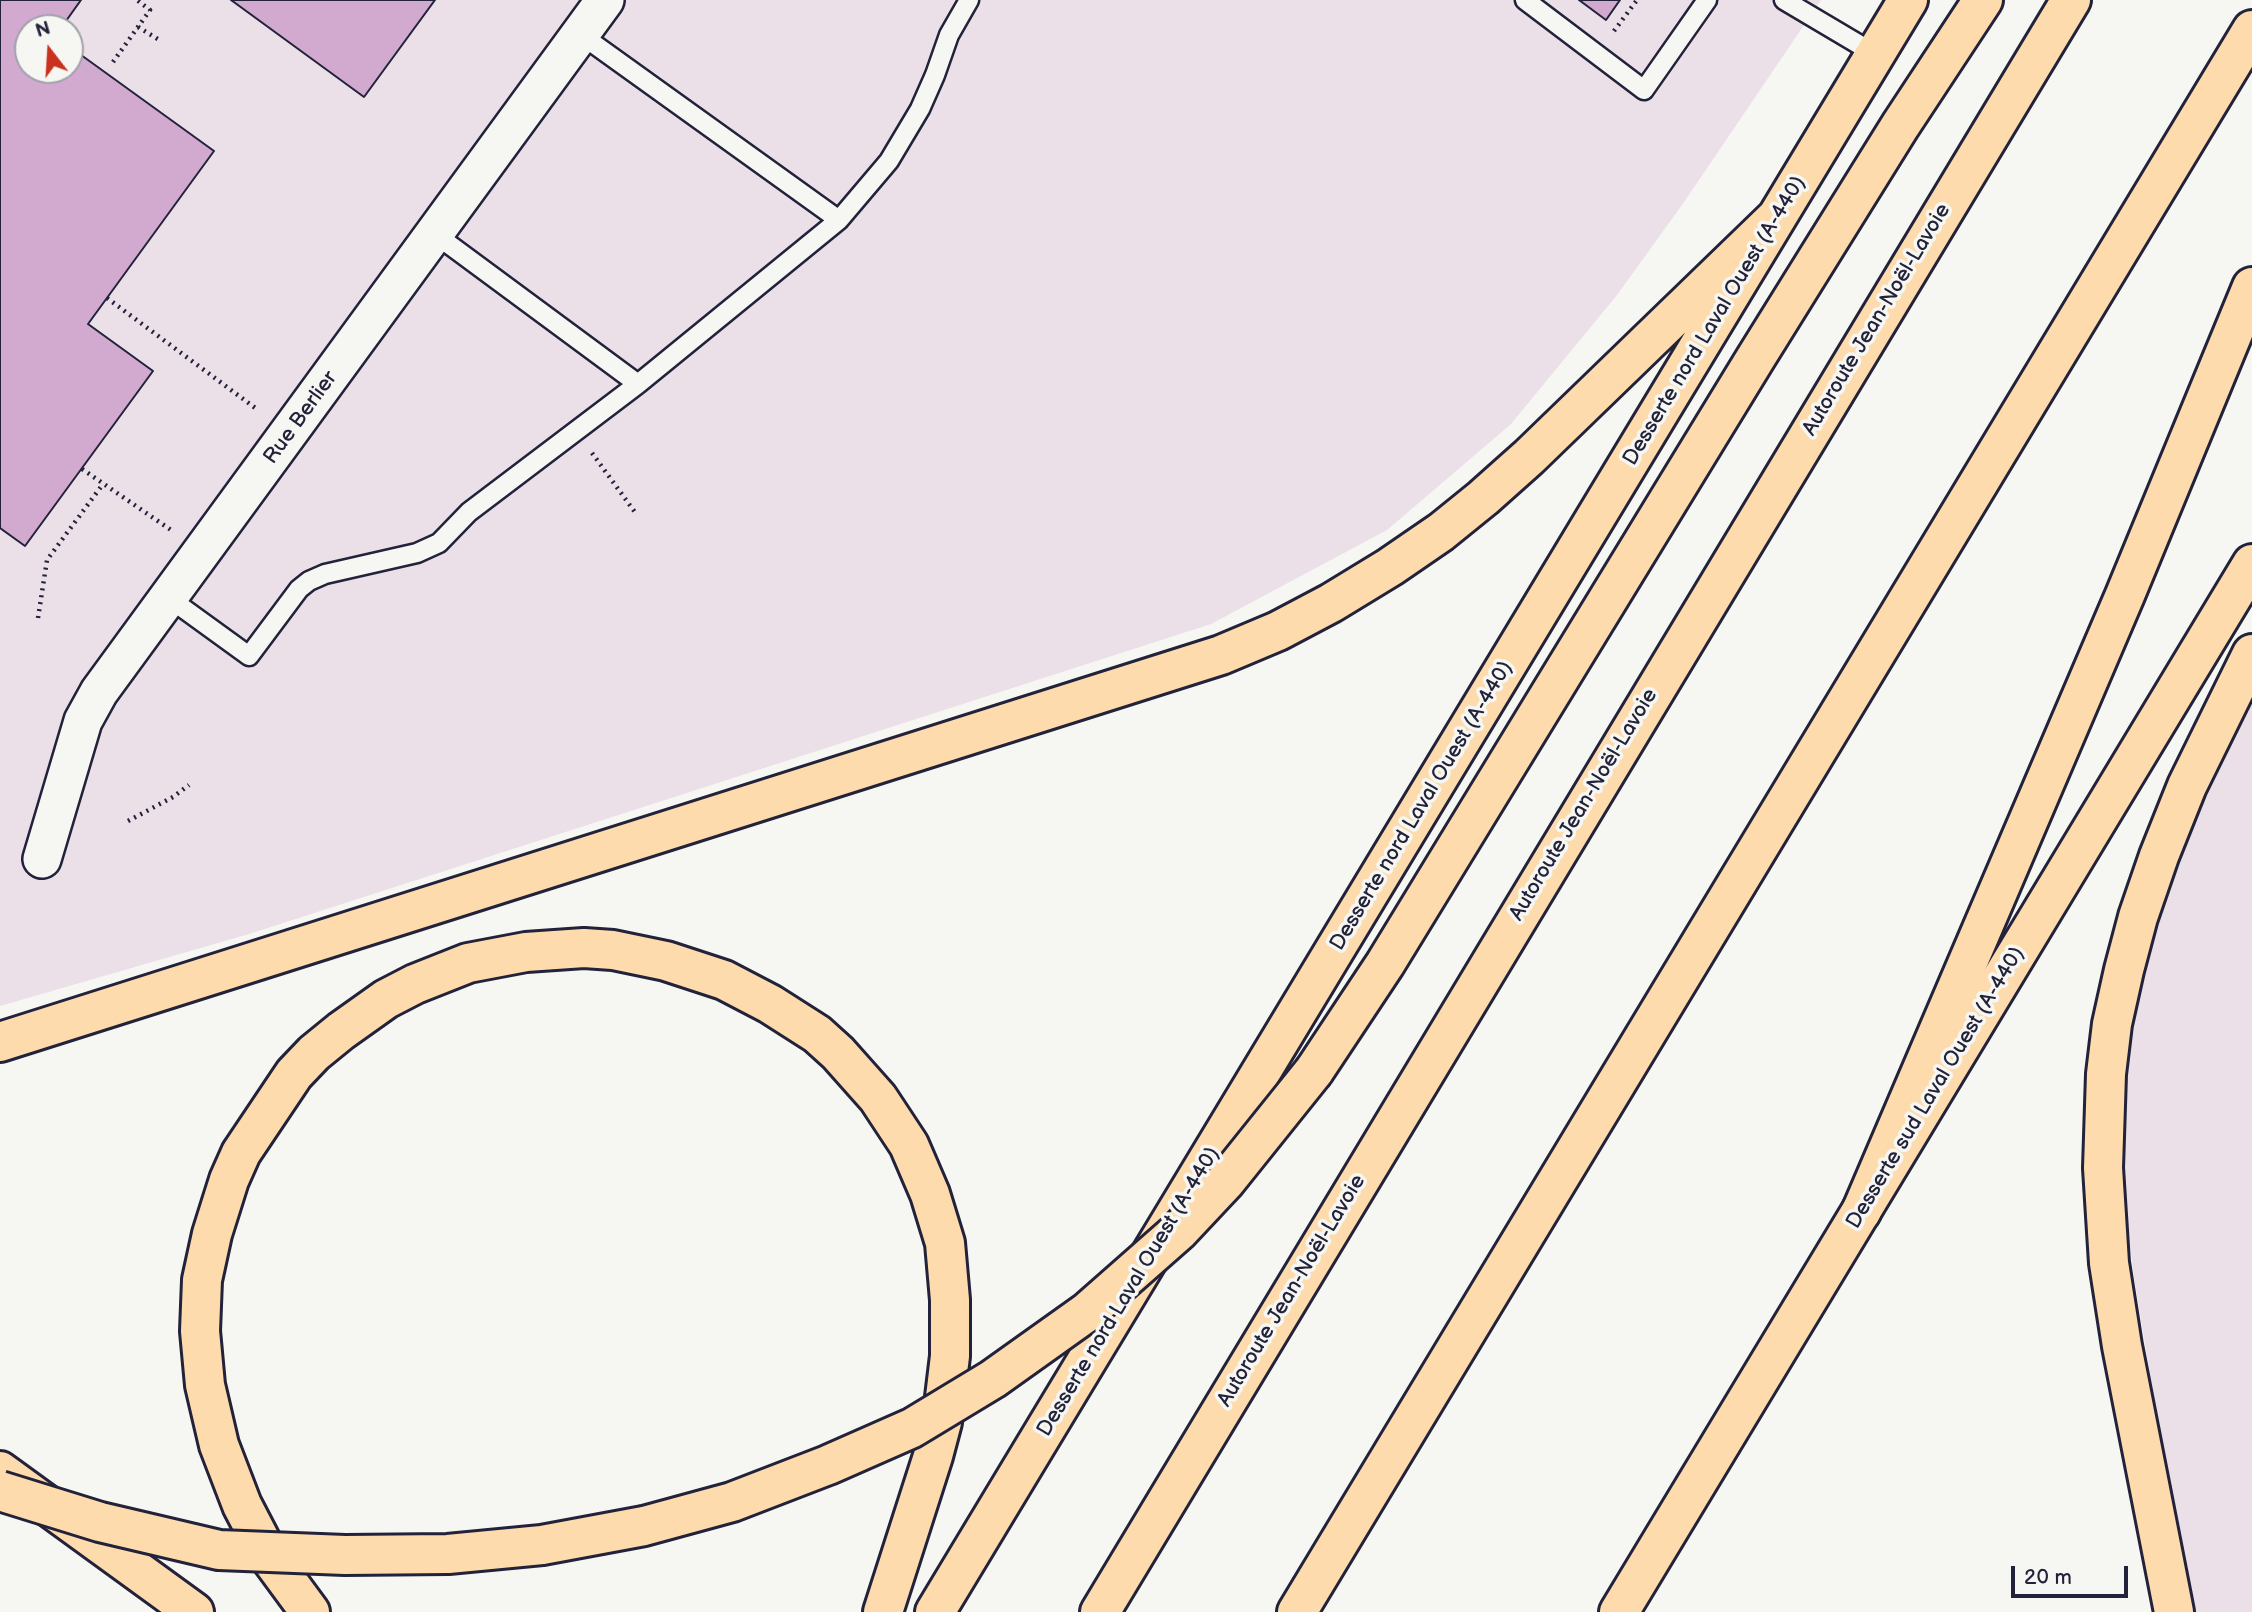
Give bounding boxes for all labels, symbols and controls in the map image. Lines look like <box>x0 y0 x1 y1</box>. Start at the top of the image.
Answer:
north arrow <box>14 14 84 84</box>
text: N <box>33 17 53 43</box>
street label: Desserte nord Laval Ouest (A-440) <box>1618 172 1812 470</box>
street label: Autoroute Jean-Noël-Lavoie <box>1798 199 1956 441</box>
street label: Rue Berlier <box>259 367 343 469</box>
street label: Desserte nord Laval Ouest (A-440) <box>1325 657 1519 955</box>
street label: Autoroute Jean-Noël-Lavoie <box>1505 684 1663 926</box>
street label: Desserte sud Laval Ouest (A-440) <box>1842 943 2030 1233</box>
street label: Desserte nord Laval Ouest (A-440) <box>1032 1143 1226 1441</box>
street label: Autoroute Jean-Noël-Lavoie <box>1213 1170 1371 1412</box>
scale bar <box>2014 1552 2131 1596</box>
text: 20 m <box>2024 1565 2072 1590</box>

